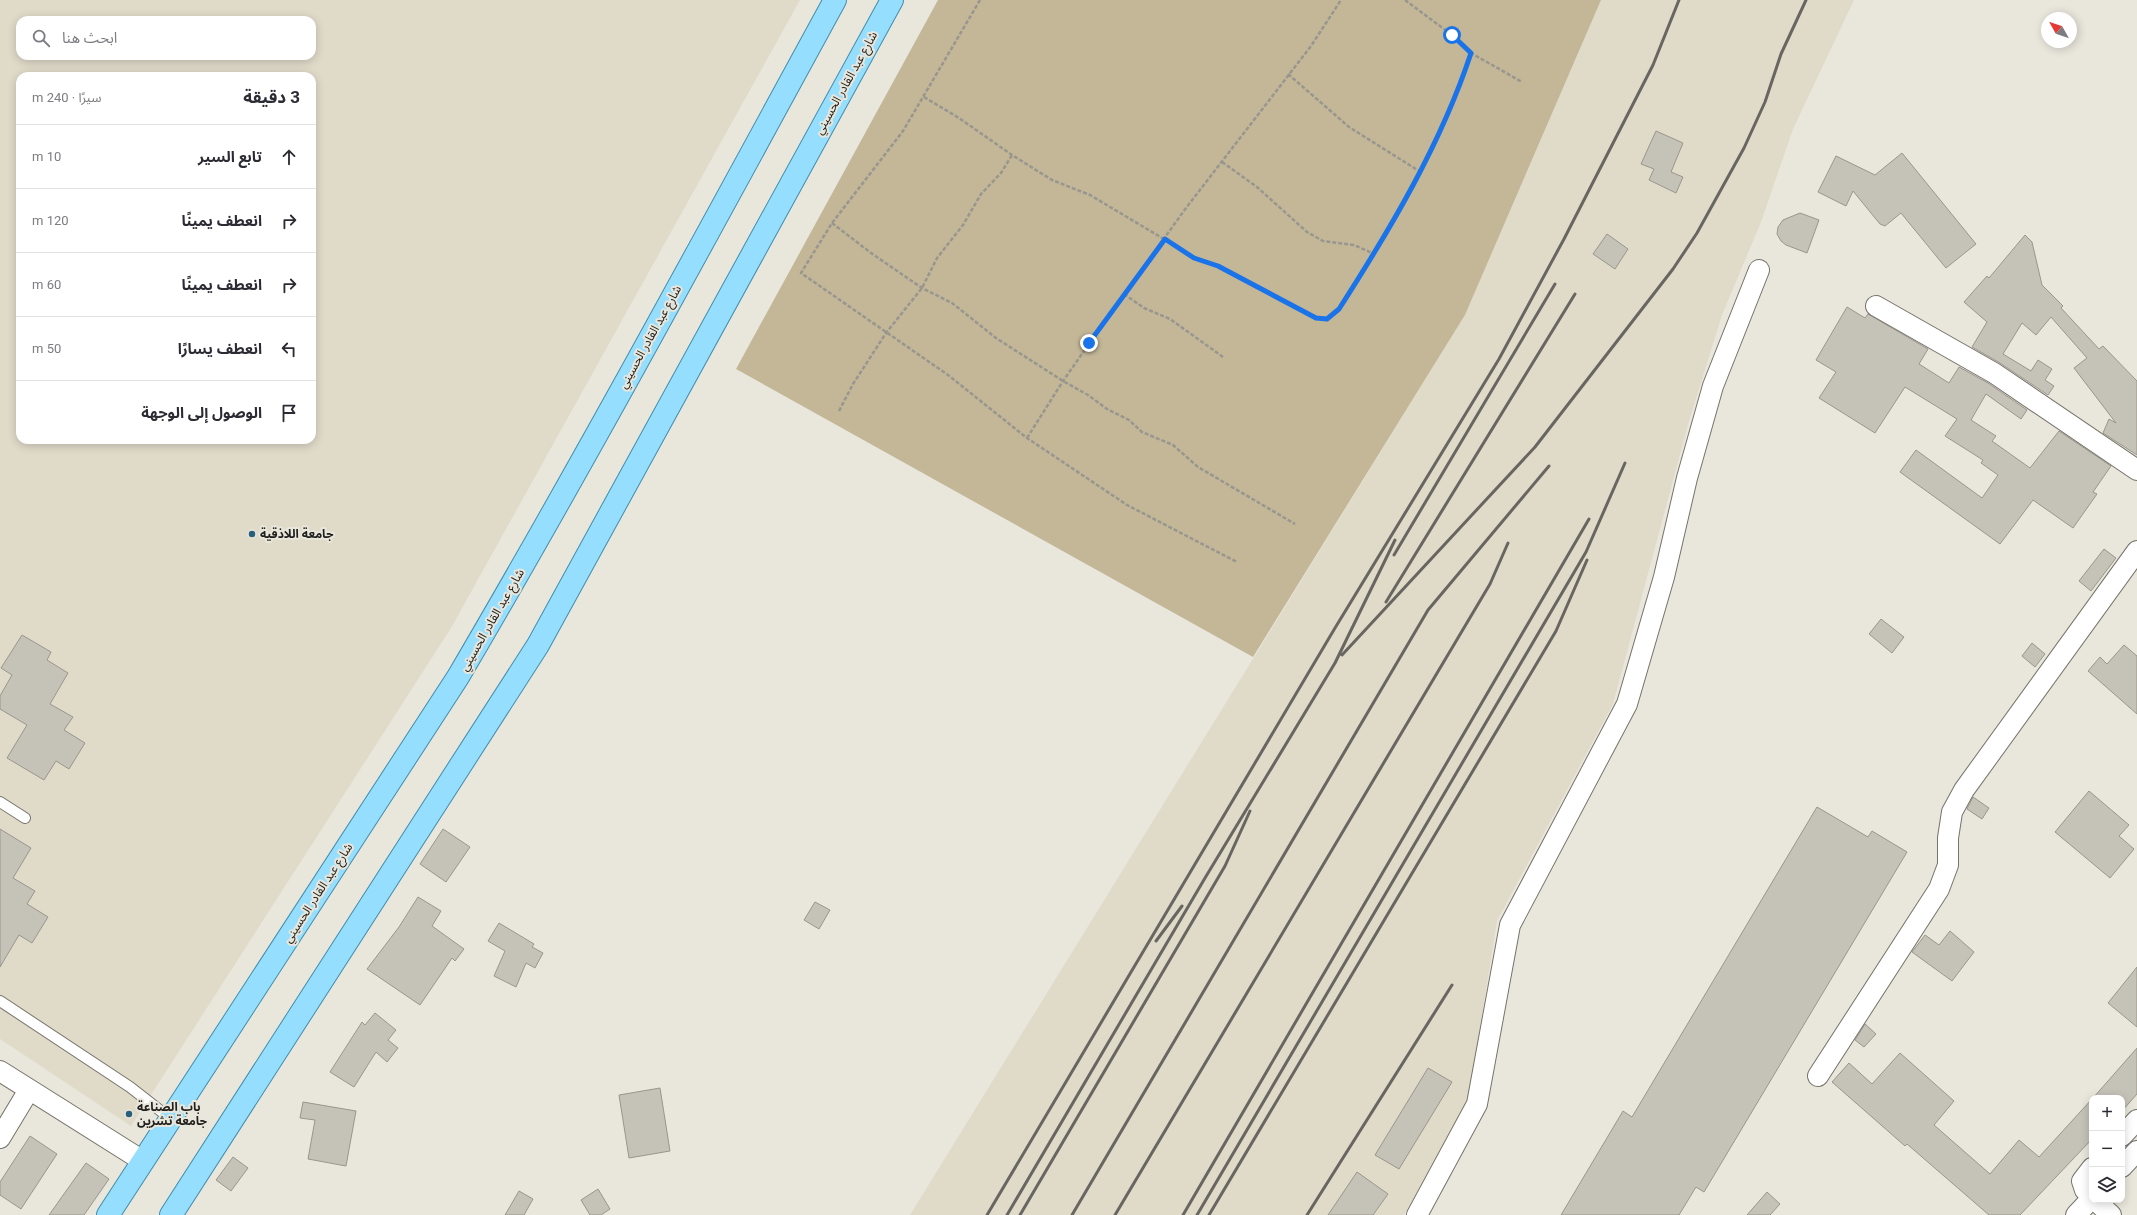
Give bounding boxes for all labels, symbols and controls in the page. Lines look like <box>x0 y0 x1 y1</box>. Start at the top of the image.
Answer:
north arrow <box>2041 12 2077 48</box>
search box <box>16 16 316 60</box>
route start <box>1443 26 1461 44</box>
icon: search <box>30 27 52 49</box>
text: ابحث هنا <box>62 29 117 47</box>
street label: شارع عبد القادر الحسيني <box>812 29 883 138</box>
text: 3 دقيقة <box>243 87 300 107</box>
text: سيرًا · 240 m <box>32 90 101 105</box>
icon: ahead <box>278 146 300 168</box>
text: تابع السير <box>198 148 262 166</box>
text: 10 m <box>32 149 61 164</box>
icon: right <box>278 210 300 232</box>
text: انعطف يمينًا <box>182 212 262 230</box>
text: 120 m <box>32 213 69 228</box>
icon: right <box>278 274 300 296</box>
text: انعطف يمينًا <box>182 276 262 294</box>
text: 60 m <box>32 277 61 292</box>
street label: شارع عبد القادر الحسيني <box>616 283 687 392</box>
route end <box>1080 334 1098 352</box>
icon: left <box>278 338 300 360</box>
text: انعطف يسارًا <box>178 340 262 358</box>
text: 50 m <box>32 341 61 356</box>
icon: arrive <box>278 402 300 424</box>
text: الوصول إلى الوجهة <box>141 404 262 422</box>
place label: جامعة اللاذقية <box>260 527 334 541</box>
marker: جامعة اللاذقية <box>247 529 257 539</box>
street label: شارع عبد القادر الحسيني <box>457 566 529 675</box>
street label: شارع عبد القادر الحسيني <box>281 841 358 947</box>
map controls <box>2089 1095 2125 1203</box>
button: + <box>2089 1095 2125 1131</box>
place label: باب الصناعة جامعة تشرين <box>137 1100 208 1128</box>
marker: باب الصناعة جامعة تشرين <box>124 1109 134 1119</box>
button: − <box>2089 1131 2125 1167</box>
button: layers <box>2089 1167 2125 1203</box>

